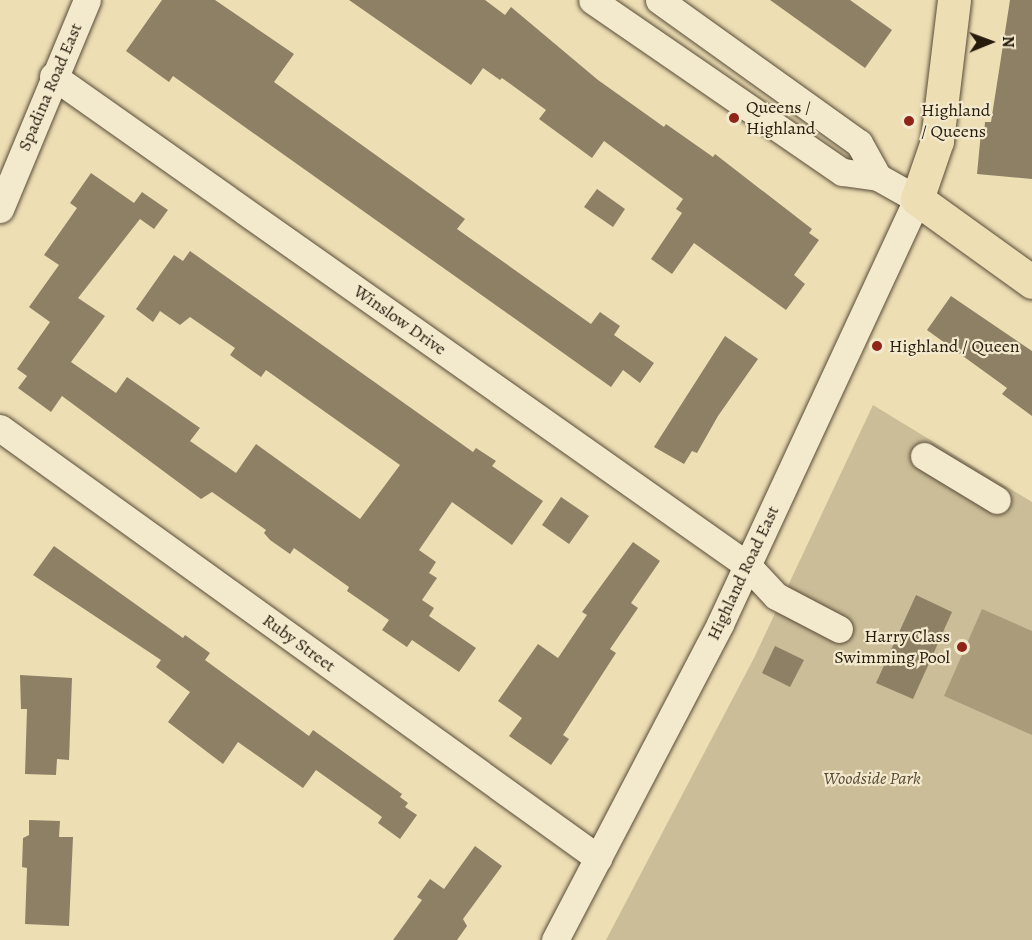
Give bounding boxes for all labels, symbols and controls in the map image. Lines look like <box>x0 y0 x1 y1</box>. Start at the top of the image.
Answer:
north arrow <box>960 12 1020 72</box>
street label: Spadina Road East <box>13 20 87 154</box>
text: N <box>997 36 1019 48</box>
place label: Queens / Highland <box>746 97 815 140</box>
place label: Highland / Queens <box>921 100 990 142</box>
marker: Queens / Highland <box>727 111 741 125</box>
marker: Highland / Queens <box>902 114 916 128</box>
street label: Winslow Drive <box>350 280 450 360</box>
place label: Highland / Queen <box>889 335 1020 357</box>
marker: Highland / Queen <box>870 339 884 353</box>
street label: Highland Road East <box>702 502 784 644</box>
street label: Ruby Street <box>258 609 340 677</box>
place label: Harry Class Swimming Pool <box>834 626 950 668</box>
marker: Harry Class Swimming Pool <box>955 640 969 654</box>
park label: Woodside Park <box>823 767 921 789</box>

